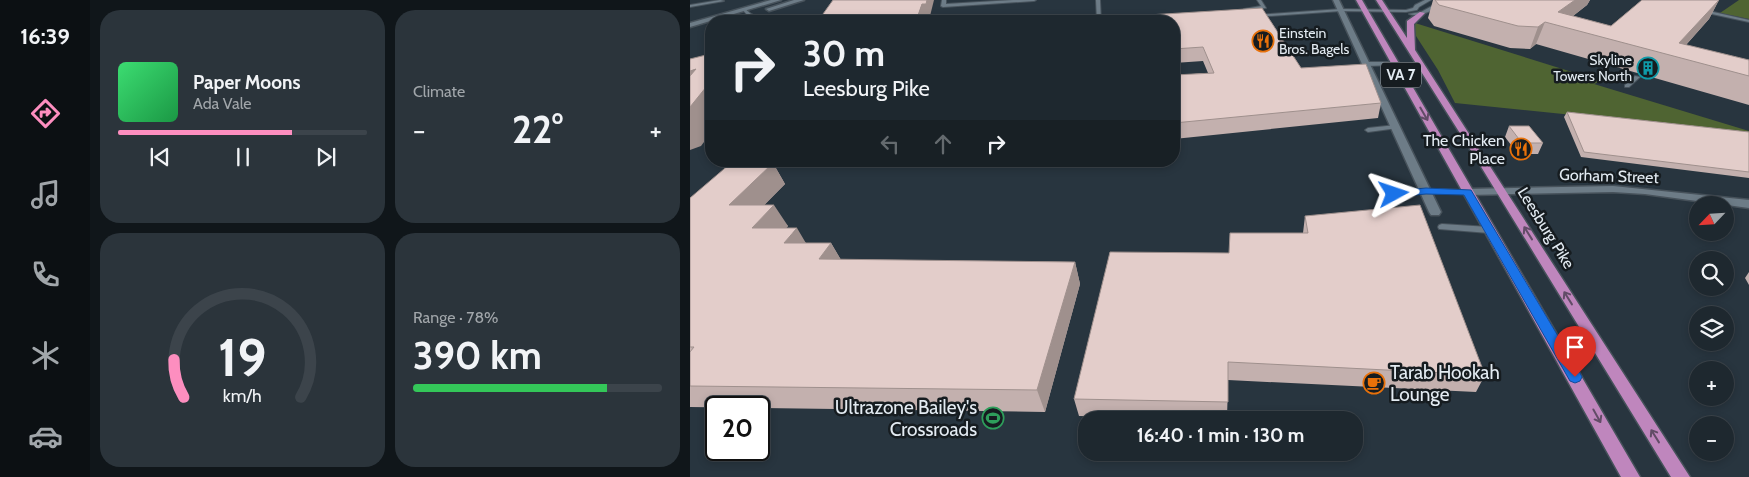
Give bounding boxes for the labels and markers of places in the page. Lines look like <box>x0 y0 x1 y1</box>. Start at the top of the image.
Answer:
place label: Einstein Bros. Bagels <box>1279 24 1350 58</box>
restaurant icon: Einstein Bros. Bagels <box>1251 29 1275 53</box>
place label: Skyline Towers North <box>1553 51 1632 85</box>
building icon: Skyline Towers North <box>1636 56 1660 80</box>
place label: The Chicken Place <box>1423 131 1505 168</box>
restaurant icon: The Chicken Place <box>1509 137 1533 161</box>
pin <box>1554 326 1596 377</box>
place label: Tarab Hookah Lounge <box>1390 361 1500 406</box>
cafe icon: Tarab Hookah Lounge <box>1362 371 1386 395</box>
place label: Ultrazone Bailey's Crossroads <box>835 396 977 441</box>
sports icon: Ultrazone Bailey's Crossroads <box>981 406 1005 430</box>

